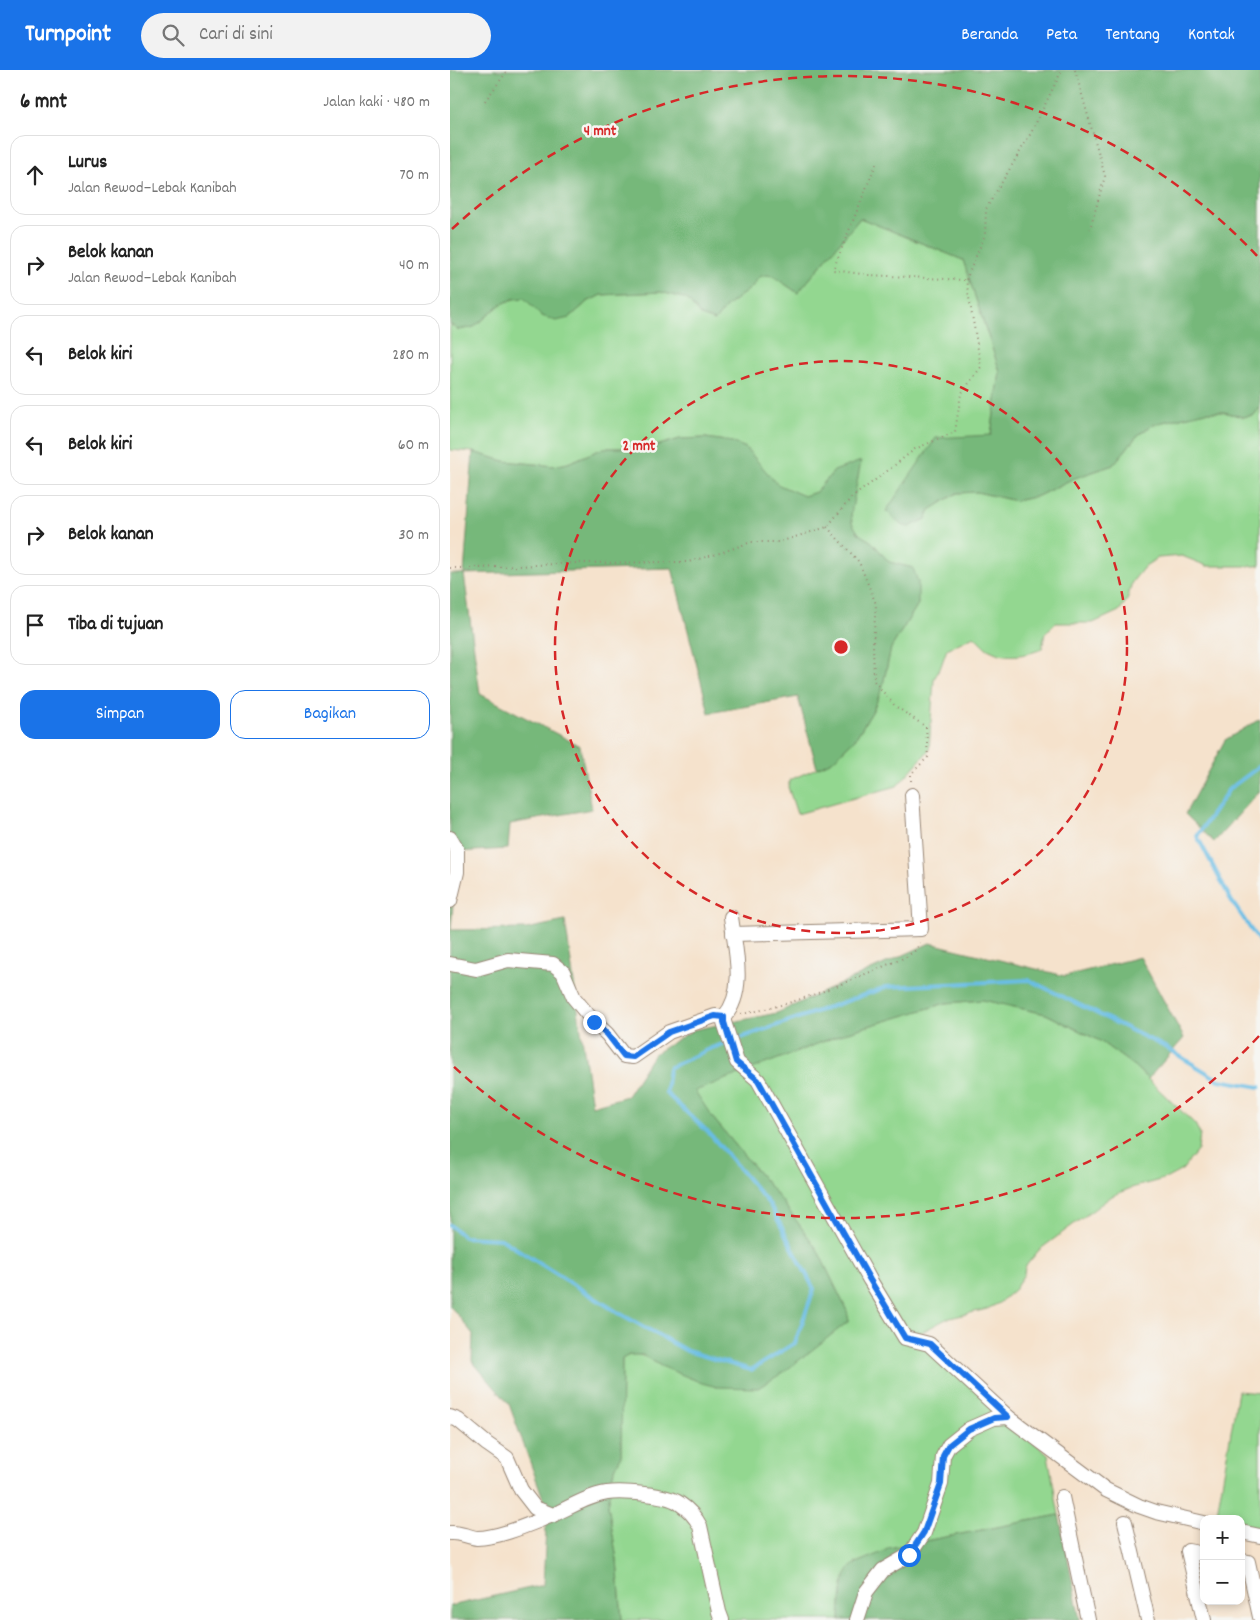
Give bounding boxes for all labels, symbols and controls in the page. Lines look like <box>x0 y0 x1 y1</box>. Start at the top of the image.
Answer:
search box <box>141 13 491 58</box>
text: Turnpoint <box>25 18 111 52</box>
icon: search <box>159 21 187 49</box>
text: Cari di sini <box>199 22 273 49</box>
text: Beranda <box>961 23 1018 48</box>
text: Peta <box>1046 23 1077 48</box>
text: Tentang <box>1105 23 1160 48</box>
text: Kontak <box>1188 23 1235 48</box>
text: 6 mnt <box>20 88 67 118</box>
text: Jalan kaki · 480 m <box>323 91 430 114</box>
text: 4 mnt <box>584 121 617 143</box>
text: Lurus <box>68 150 107 177</box>
icon: ahead <box>21 161 49 189</box>
text: 70 m <box>399 164 429 187</box>
text: Jalan Rewod–Lebak Kanibah <box>68 177 237 200</box>
text: Belok kanan <box>68 240 154 267</box>
icon: right <box>21 251 49 279</box>
text: 40 m <box>399 254 429 277</box>
text: Jalan Rewod–Lebak Kanibah <box>68 267 237 290</box>
icon: left <box>21 341 49 369</box>
text: Belok kiri <box>68 342 132 369</box>
text: 280 m <box>392 344 429 367</box>
icon: left <box>21 431 49 459</box>
text: Belok kiri <box>68 432 132 459</box>
text: 60 m <box>398 434 429 457</box>
text: 2 mnt <box>623 436 656 458</box>
icon: right <box>21 521 49 549</box>
text: Belok kanan <box>68 522 154 549</box>
text: 30 m <box>399 524 429 547</box>
icon: arrive <box>21 611 49 639</box>
text: Tiba di tujuan <box>68 612 163 639</box>
centre of rings <box>832 638 850 656</box>
button: Simpan <box>20 690 220 739</box>
button: Bagikan <box>230 690 430 739</box>
route end <box>583 1011 606 1034</box>
map controls <box>1200 1515 1245 1605</box>
button: + <box>1200 1515 1245 1560</box>
route start <box>898 1544 921 1567</box>
button: − <box>1200 1560 1245 1605</box>

